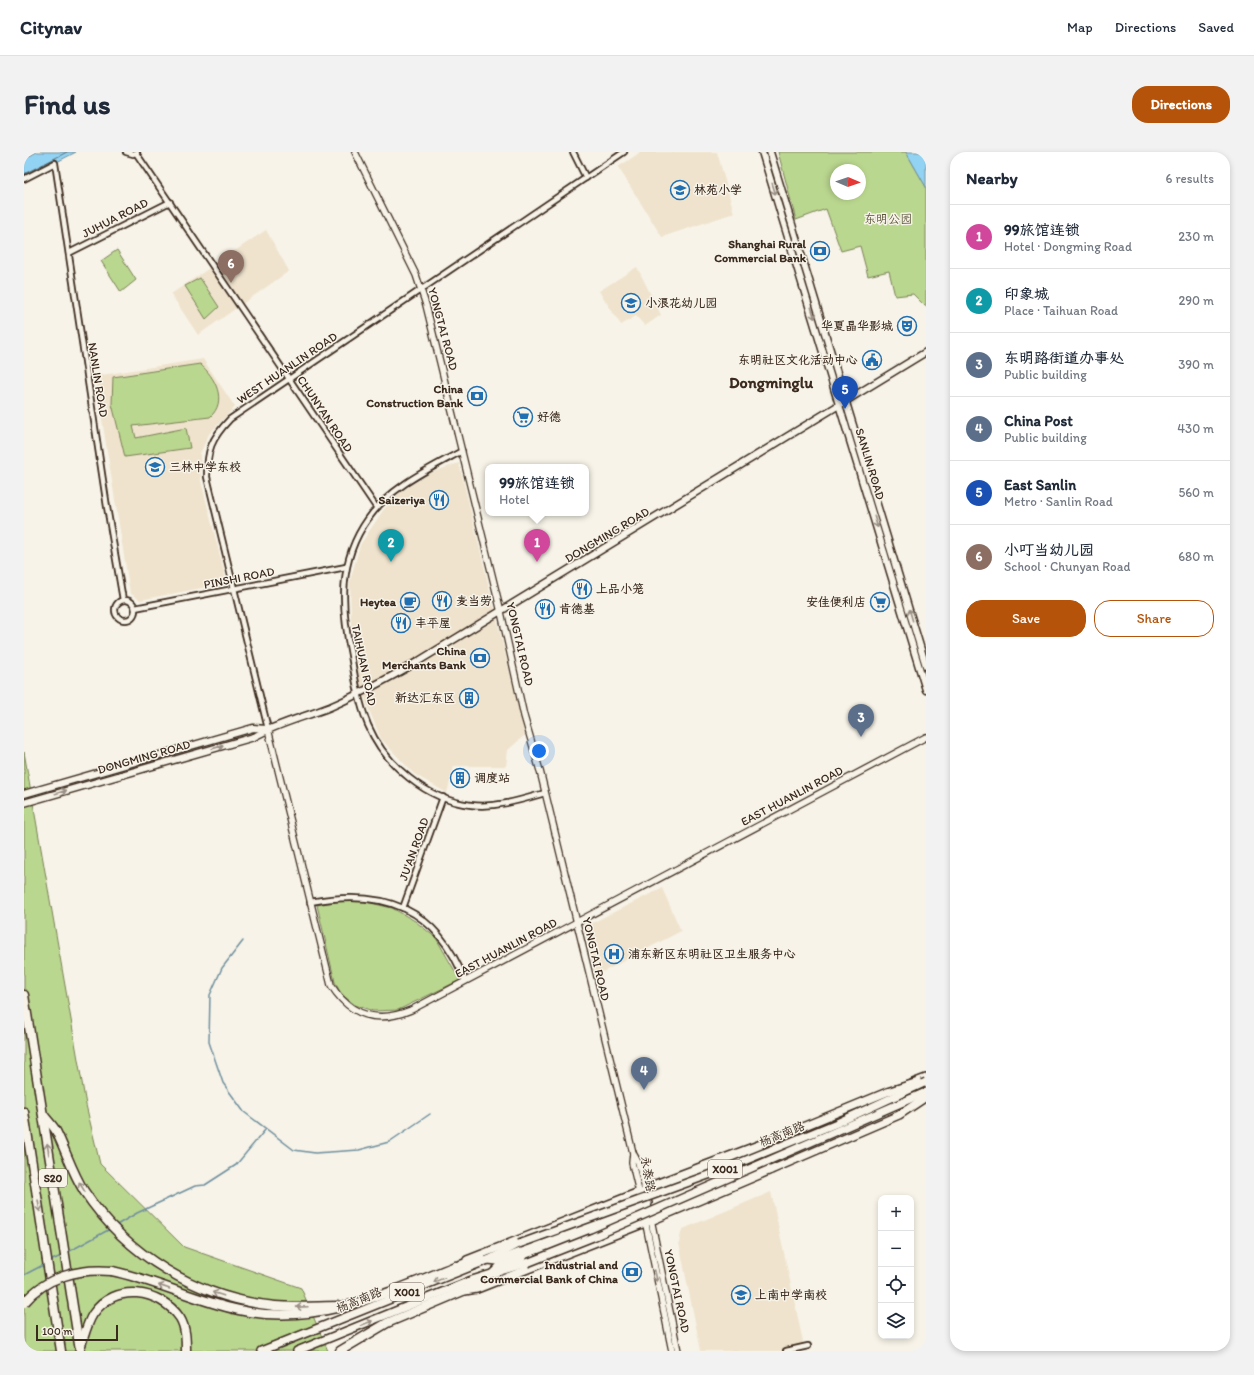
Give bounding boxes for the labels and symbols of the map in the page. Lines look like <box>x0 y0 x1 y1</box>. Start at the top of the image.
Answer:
north arrow <box>830 164 866 200</box>
school or university icon: 林苑小学 <box>669 179 691 201</box>
place label: 林苑小学 <box>694 183 742 197</box>
one-way arrow <box>771 183 778 196</box>
street label: JUHUA ROAD <box>80 195 150 241</box>
park label: 东明公园 <box>864 212 912 226</box>
place label: Shanghai Rural Commercial Bank <box>714 237 807 265</box>
bank icon: Shanghai Rural Commercial Bank <box>809 240 831 262</box>
pin: 6 <box>218 250 244 283</box>
street label: YONGTAI ROAD <box>425 286 461 372</box>
school or university icon: 小浪花幼儿园 <box>620 292 642 314</box>
place label: 小浪花幼儿园 <box>645 296 717 310</box>
one-way arrow <box>810 307 817 320</box>
theatre icon: 华夏晶华影城 <box>896 315 918 337</box>
place label: 华夏晶华影城 <box>821 319 893 333</box>
street label: WEST HUANLIN ROAD <box>234 329 340 407</box>
street label: NANLIN ROAD <box>85 342 111 418</box>
public building icon: 东明社区文化活动中心 <box>861 349 883 371</box>
place label: 东明社区文化活动中心 <box>738 353 858 367</box>
street label: CHUNYAN ROAD <box>294 373 356 455</box>
district label: Dongminglu <box>729 373 813 393</box>
pin: 5 <box>832 376 858 409</box>
place label: China Construction Bank <box>366 382 464 410</box>
bank icon: China Construction Bank <box>466 385 488 407</box>
supermarket icon: 好德 <box>512 406 534 428</box>
place label: 好德 <box>537 410 561 424</box>
street label: SANLIN ROAD <box>852 426 888 502</box>
school or university icon: 三林中学东校 <box>144 456 166 478</box>
place label: 三林中学东校 <box>169 460 241 474</box>
restaurant icon: Saizeriya <box>428 489 450 511</box>
place label: Saizeriya <box>378 493 425 508</box>
street label: DONGMING ROAD <box>562 504 652 566</box>
one-way arrow <box>873 516 880 529</box>
pin: 2 <box>378 529 404 562</box>
pin: 1 <box>524 529 550 562</box>
street label: PINSHI ROAD <box>202 564 276 592</box>
restaurant icon: 上品小笼 <box>571 578 593 600</box>
place label: 上品小笼 <box>596 582 644 596</box>
restaurant icon: 麦当劳 <box>431 590 453 612</box>
cafe icon: Heytea <box>399 591 421 613</box>
supermarket icon: 安佳便利店 <box>869 591 891 613</box>
place label: 麦当劳 <box>456 594 492 608</box>
place label: Heytea <box>360 595 397 610</box>
place label: 安佳便利店 <box>806 595 866 609</box>
restaurant icon: 肯德基 <box>534 598 556 620</box>
street label: YONGTAI ROAD <box>504 601 536 687</box>
place label: 肯德基 <box>559 602 595 616</box>
one-way arrow <box>907 609 914 622</box>
restaurant icon: 丰平屋 <box>390 612 412 634</box>
place label: 丰平屋 <box>415 616 451 630</box>
street label: TAIHUAN ROAD <box>349 623 380 707</box>
place label: China Merchants Bank <box>382 644 467 672</box>
bank icon: China Merchants Bank <box>469 647 491 669</box>
building icon: 新达汇东区 <box>458 687 480 709</box>
place label: 新达汇东区 <box>395 691 455 705</box>
pin: 3 <box>848 704 874 737</box>
street label: DONGMING ROAD <box>96 737 192 777</box>
your location <box>529 741 549 761</box>
one-way arrow <box>212 743 225 750</box>
street label: EAST HUANLIN ROAD <box>739 763 846 829</box>
building icon: 调度站 <box>449 767 471 789</box>
place label: 调度站 <box>474 771 510 785</box>
one-way arrow <box>55 788 68 795</box>
street label: JU'AN ROAD <box>396 815 432 883</box>
street label: EAST HUANLIN ROAD <box>453 915 560 981</box>
street label: YONGTAI ROAD <box>580 916 612 1002</box>
hospital icon: 浦东新区东明社区卫生服务中心 <box>603 943 625 965</box>
place label: 浦东新区东明社区卫生服务中心 <box>628 947 796 961</box>
pin: 4 <box>631 1057 657 1090</box>
street label: 杨高南路 <box>757 1119 807 1149</box>
one-way arrow <box>44 1142 52 1155</box>
street label: 永泰路 <box>638 1155 658 1193</box>
road number: X001 <box>708 1160 742 1178</box>
road number: S20 <box>39 1169 67 1187</box>
one-way arrow <box>78 1181 86 1193</box>
one-way arrow <box>35 1199 43 1212</box>
street label: YONGTAI ROAD <box>661 1248 693 1334</box>
place label: Industrial and Commercial Bank of China <box>480 1258 619 1286</box>
bank icon: Industrial and Commercial Bank of China <box>621 1261 643 1283</box>
one-way arrow <box>653 1269 661 1282</box>
one-way arrow <box>433 1276 445 1284</box>
one-way arrow <box>158 1283 171 1290</box>
road number: X001 <box>390 1283 424 1301</box>
school or university icon: 上南中学南校 <box>730 1284 752 1306</box>
street label: 杨高南路 <box>334 1285 384 1315</box>
place label: 上南中学南校 <box>755 1288 827 1302</box>
one-way arrow <box>212 1290 225 1297</box>
one-way arrow <box>296 1303 309 1311</box>
one-way arrow <box>361 1318 373 1326</box>
scale bar <box>36 1323 118 1342</box>

